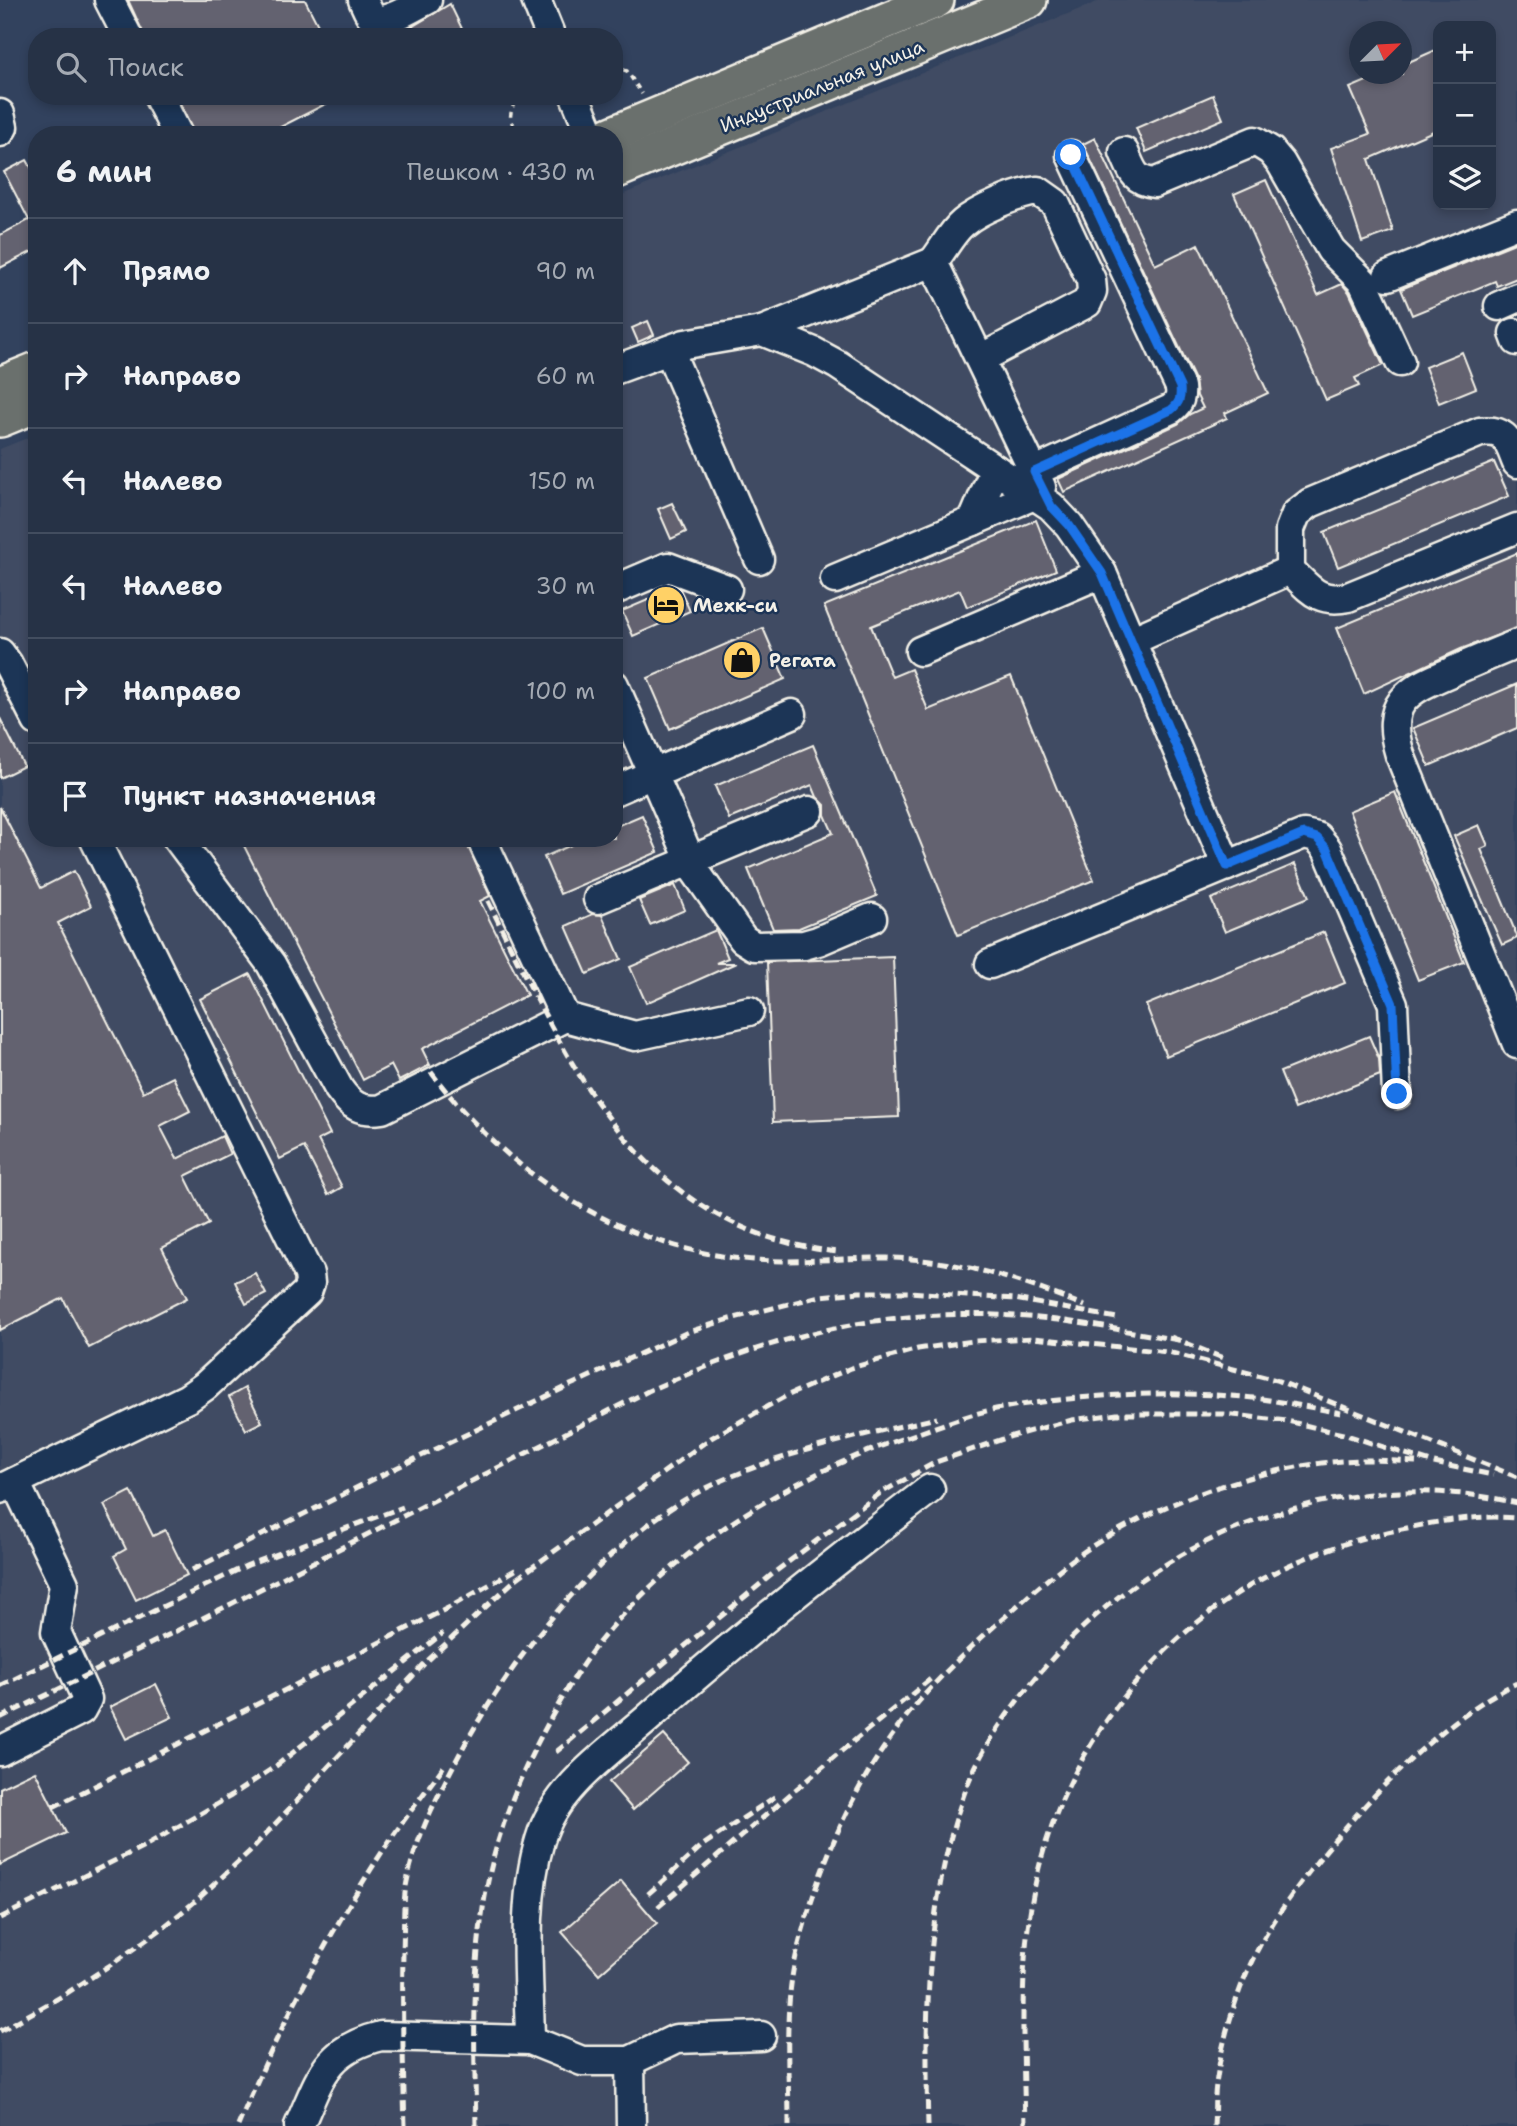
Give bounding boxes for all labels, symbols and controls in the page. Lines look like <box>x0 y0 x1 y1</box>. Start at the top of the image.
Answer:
north arrow <box>1349 21 1412 84</box>
map controls <box>1433 21 1496 210</box>
button: + <box>1433 21 1496 84</box>
search box <box>28 28 623 105</box>
street label: Индустриальная улица <box>716 34 928 138</box>
icon: search <box>52 48 90 86</box>
text: Поиск <box>108 49 184 84</box>
button: − <box>1433 84 1496 147</box>
route start <box>1055 139 1086 170</box>
button: layers <box>1433 147 1496 210</box>
text: 6 мин <box>56 151 152 192</box>
text: Пешком · 430 m <box>407 157 595 187</box>
icon: ahead <box>56 252 94 290</box>
text: Прямо <box>123 253 211 288</box>
text: 90 m <box>535 256 595 286</box>
icon: right <box>56 357 94 395</box>
text: Направо <box>123 358 241 393</box>
text: 60 m <box>536 361 595 391</box>
icon: left <box>56 462 94 500</box>
text: Налево <box>123 463 223 498</box>
text: 150 m <box>528 466 595 496</box>
icon: left <box>56 567 94 605</box>
text: Налево <box>123 568 223 603</box>
text: 30 m <box>536 571 595 601</box>
hotel icon: Мехк-си <box>645 584 687 626</box>
place label: Мехк-си <box>693 593 778 618</box>
shop icon: Регата <box>721 639 763 681</box>
place label: Регата <box>769 648 836 673</box>
icon: right <box>56 672 94 710</box>
text: Направо <box>123 673 241 708</box>
text: 100 m <box>526 676 595 706</box>
icon: arrive <box>56 777 94 815</box>
text: Пункт назначения <box>123 778 376 813</box>
route end <box>1381 1078 1412 1109</box>

